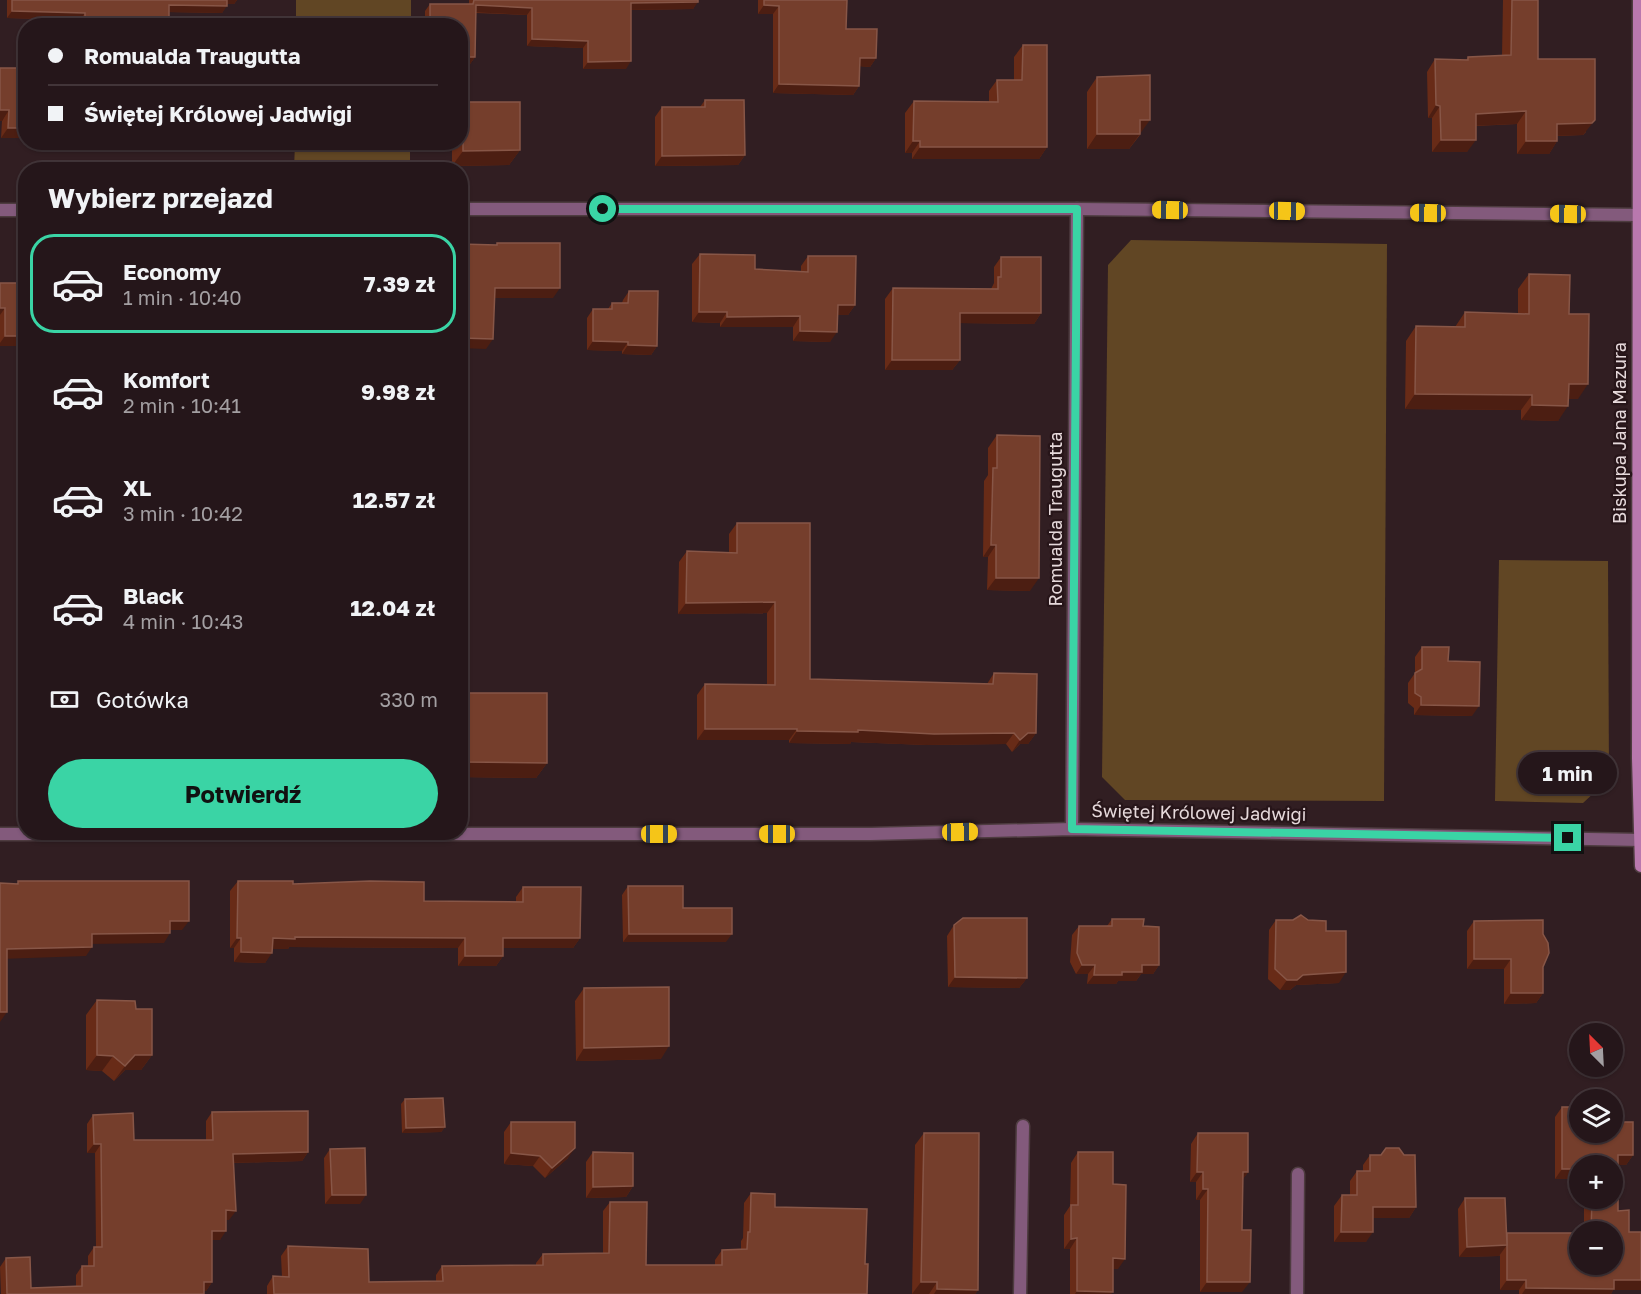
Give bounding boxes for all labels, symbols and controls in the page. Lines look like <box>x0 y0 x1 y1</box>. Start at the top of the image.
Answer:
text: Romualda Traugutta <box>84 42 301 69</box>
text: Świętej Królowej Jadwigi <box>84 100 352 127</box>
text: Wybierz przejazd <box>48 182 273 214</box>
route start <box>589 195 616 222</box>
car <box>1152 201 1188 219</box>
car <box>1269 202 1305 220</box>
car <box>1410 204 1446 222</box>
car <box>1550 205 1586 223</box>
icon: car <box>51 257 105 311</box>
text: Economy <box>123 258 221 285</box>
text: 7.39 zł <box>364 270 435 297</box>
text: 1 min · 10:40 <box>123 285 242 309</box>
street label: Biskupa Jana Mazura <box>1608 342 1630 524</box>
icon: car <box>51 365 105 419</box>
text: Komfort <box>123 366 210 393</box>
text: 9.98 zł <box>361 378 435 405</box>
text: 2 min · 10:41 <box>123 393 241 417</box>
street label: Romualda Traugutta <box>1044 432 1066 606</box>
icon: car <box>51 473 105 527</box>
text: XL <box>123 474 151 501</box>
text: 12.57 zł <box>353 486 435 513</box>
text: 3 min · 10:42 <box>123 501 243 525</box>
icon: car <box>51 581 105 635</box>
text: Black <box>123 582 184 609</box>
text: 12.04 zł <box>350 594 435 621</box>
text: 4 min · 10:43 <box>123 609 244 633</box>
icon: cash <box>48 683 81 716</box>
text: Gotówka <box>96 686 189 713</box>
text: 330 m <box>380 687 438 711</box>
callout: 1 min <box>1518 751 1618 793</box>
button: Potwierdź <box>48 759 438 828</box>
text: 1 min <box>1542 761 1593 785</box>
street label: Świętej Królowej Jadwigi <box>1091 799 1307 825</box>
car <box>942 823 978 841</box>
route end <box>1554 824 1581 851</box>
car <box>641 825 677 843</box>
car <box>759 825 795 843</box>
north arrow <box>1569 1023 1623 1077</box>
map controls <box>1569 1023 1623 1275</box>
button: layers <box>1569 1089 1623 1143</box>
button: + <box>1569 1155 1623 1209</box>
button: − <box>1569 1221 1623 1275</box>

